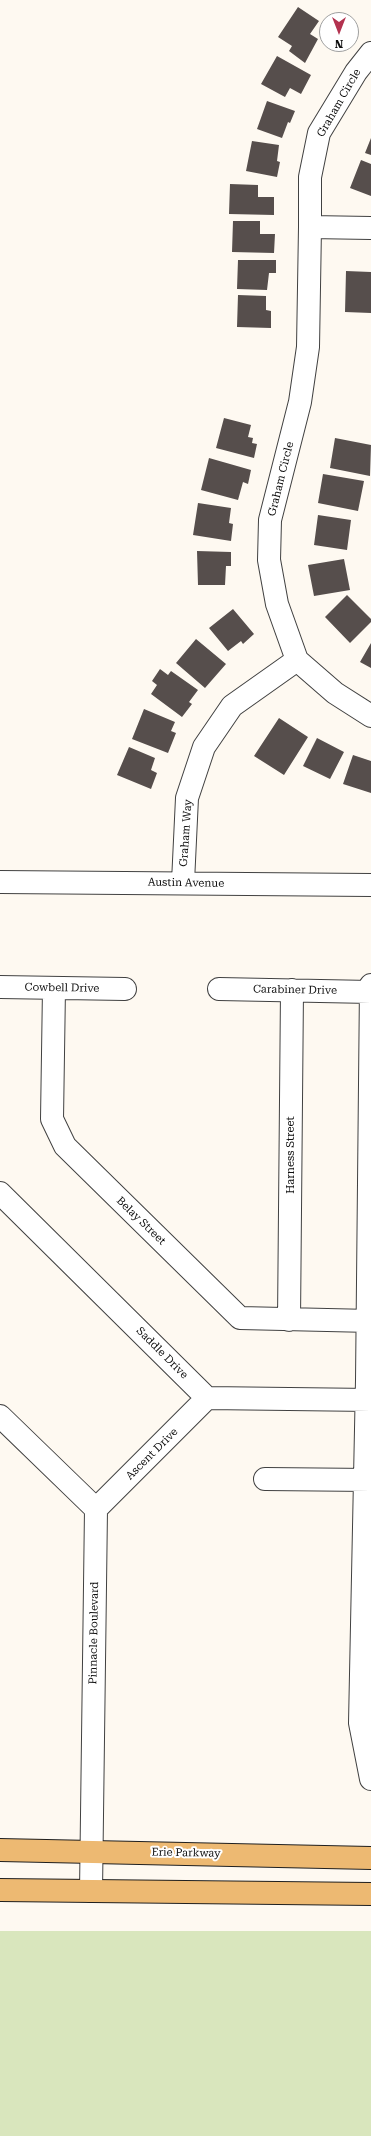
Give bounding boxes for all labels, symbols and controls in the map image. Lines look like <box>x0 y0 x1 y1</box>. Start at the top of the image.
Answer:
north arrow <box>319 12 359 52</box>
text: N <box>335 37 343 50</box>
street label: Graham Circle <box>314 67 364 139</box>
street label: Graham Circle <box>265 440 297 518</box>
street label: Graham Way <box>177 799 195 867</box>
street label: Austin Avenue <box>148 876 224 890</box>
street label: Cowbell Drive <box>24 981 100 995</box>
street label: Carabiner Drive <box>253 983 337 997</box>
street label: Harness Street <box>284 1116 298 1194</box>
street label: Belay Street <box>114 1194 168 1248</box>
street label: Saddle Drive <box>133 1324 191 1382</box>
street label: Ascent Drive <box>123 1425 181 1483</box>
street label: Pinnacle Boulevard <box>87 1581 101 1685</box>
street label: Erie Parkway <box>151 1846 221 1860</box>

